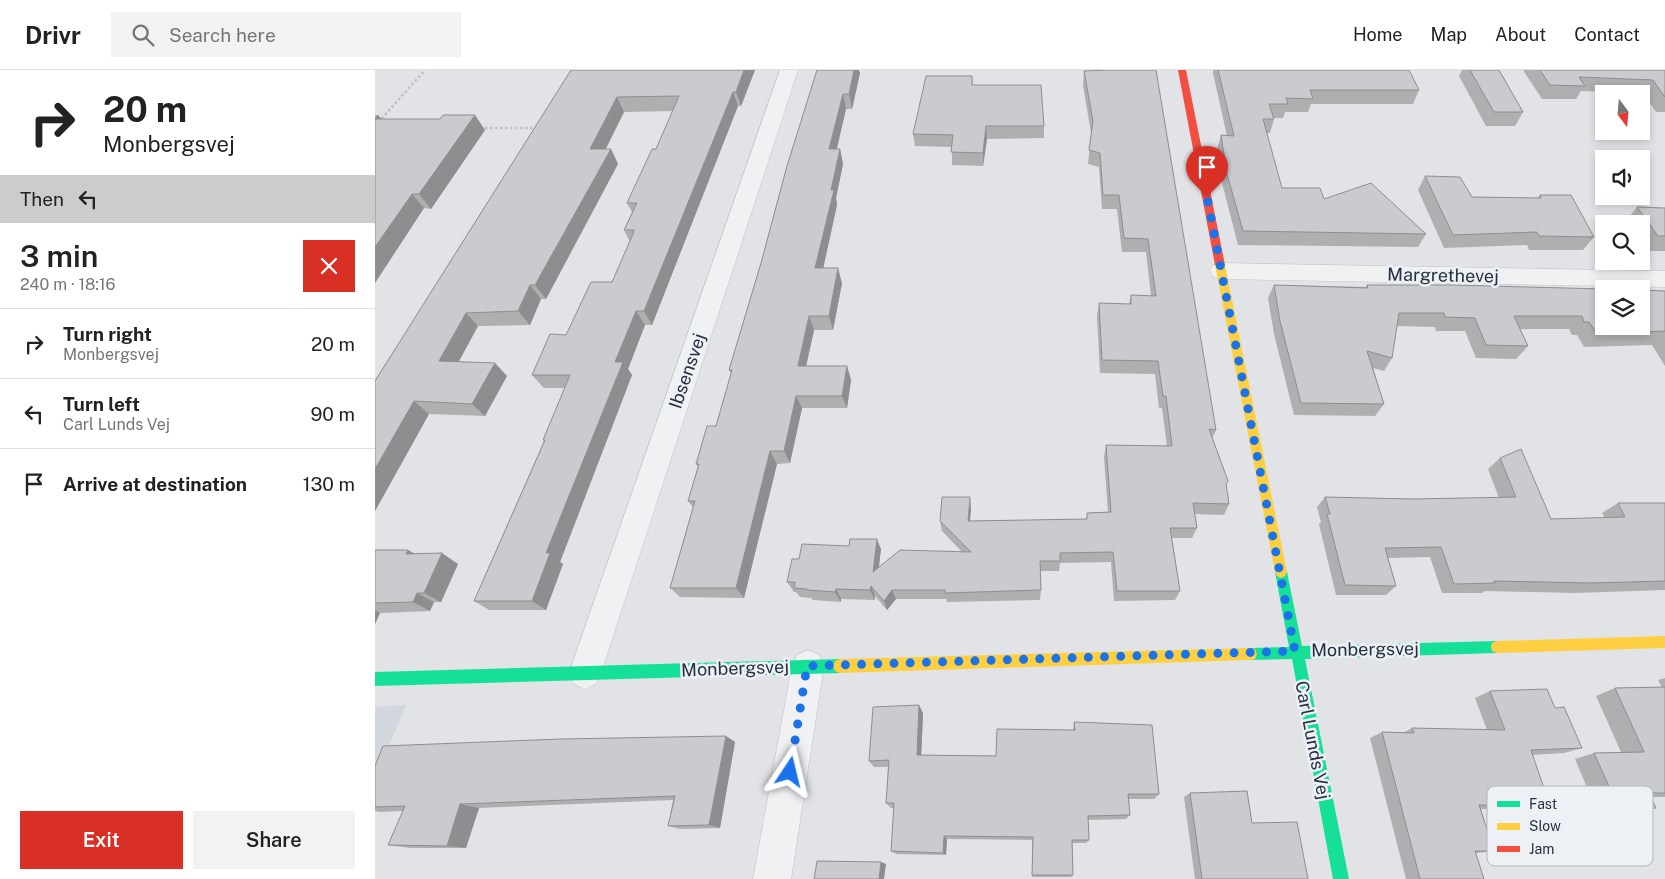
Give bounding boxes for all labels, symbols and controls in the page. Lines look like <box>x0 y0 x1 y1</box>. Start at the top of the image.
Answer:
search box <box>111 12 461 57</box>
text: Drivr <box>25 21 81 49</box>
icon: search <box>129 21 157 49</box>
text: Search here <box>169 24 276 46</box>
text: Home <box>1353 24 1403 45</box>
text: Map <box>1431 24 1467 45</box>
text: About <box>1495 24 1546 45</box>
text: Contact <box>1574 24 1640 45</box>
north arrow <box>1595 85 1650 140</box>
map controls <box>1595 85 1650 335</box>
text: 20 m <box>103 89 187 130</box>
icon: right <box>20 90 85 155</box>
text: Monbergsvej <box>103 131 235 157</box>
pin <box>1186 146 1228 197</box>
button: sound <box>1595 150 1650 205</box>
icon: arrive <box>1193 153 1221 181</box>
icon: left <box>74 185 102 213</box>
text: Then <box>20 188 64 210</box>
button: search <box>1595 215 1650 270</box>
text: 3 min <box>20 238 98 274</box>
button: close <box>303 240 355 292</box>
street label: Margrethevej <box>1387 264 1499 286</box>
text: 240 m · 18:16 <box>20 275 115 294</box>
button: layers <box>1595 280 1650 335</box>
text: Turn right <box>63 323 152 345</box>
icon: right <box>20 330 48 358</box>
street label: Ibsensvej <box>664 331 710 411</box>
text: 20 m <box>311 333 355 355</box>
text: Monbergsvej <box>63 345 159 364</box>
text: Turn left <box>63 393 140 415</box>
icon: left <box>20 400 48 428</box>
text: 90 m <box>311 403 355 425</box>
text: Carl Lunds Vej <box>63 415 170 434</box>
icon: arrive <box>20 470 48 498</box>
text: Arrive at destination <box>63 473 247 495</box>
text: 130 m <box>303 473 355 495</box>
street label: Monbergsvej <box>1311 638 1419 660</box>
street label: Monbergsvej <box>681 656 789 680</box>
street label: Carl Lunds Vej <box>1291 679 1335 801</box>
position arrow <box>763 745 815 797</box>
legend <box>1487 786 1653 866</box>
text: Fast <box>1529 796 1557 812</box>
button: Exit <box>20 811 183 869</box>
button: Share <box>193 811 355 869</box>
text: Slow <box>1529 818 1561 834</box>
text: Jam <box>1529 841 1554 857</box>

